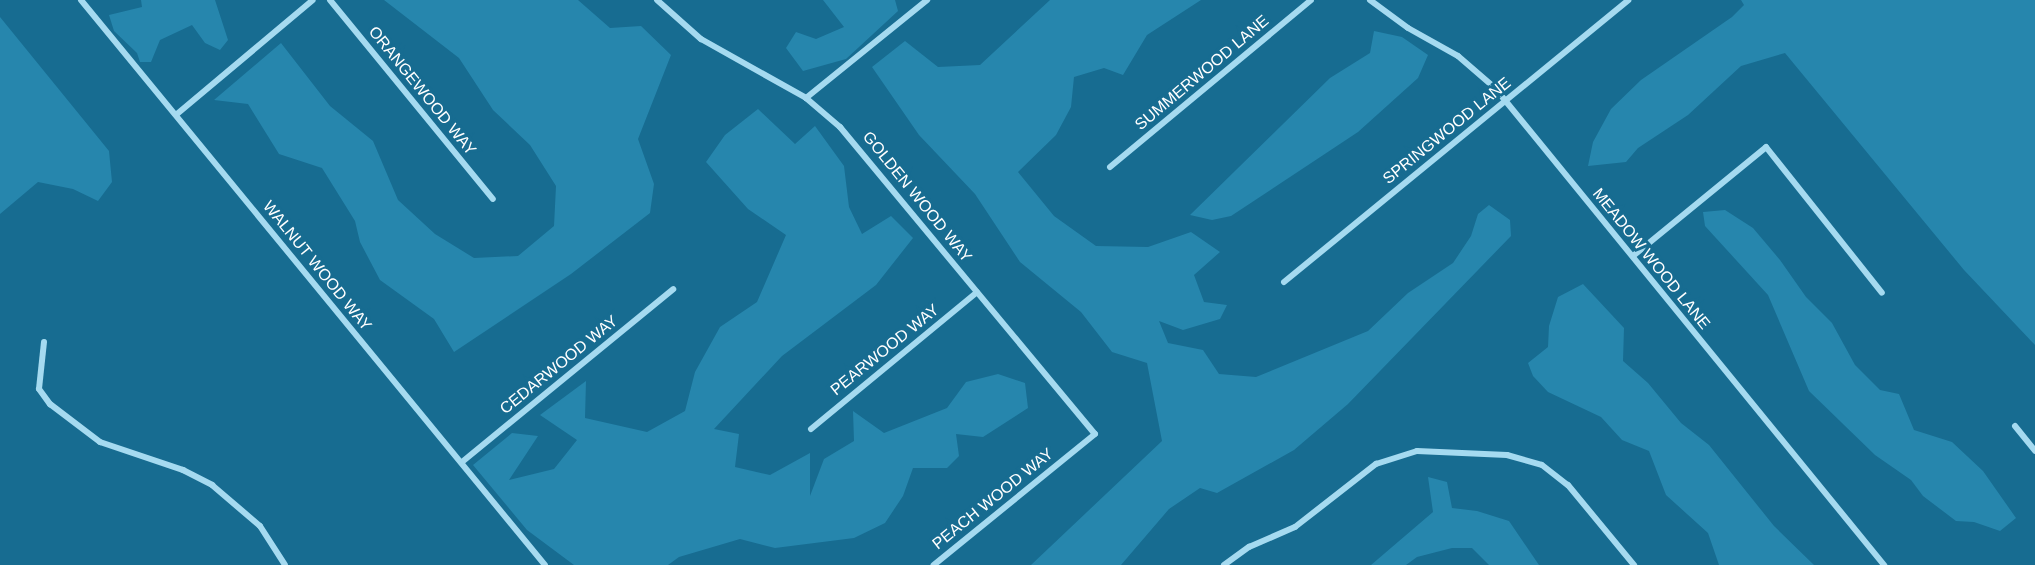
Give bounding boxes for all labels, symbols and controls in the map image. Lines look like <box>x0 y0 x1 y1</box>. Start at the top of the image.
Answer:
street label: SUMMERWOOD LANE <box>1131 11 1273 135</box>
street label: ORANGEWOOD WAY <box>364 23 480 159</box>
street label: SPRINGWOOD LANE <box>1379 73 1515 189</box>
street label: GOLDEN WOOD WAY <box>858 128 976 266</box>
street label: MEADOW WOOD LANE <box>1588 185 1714 333</box>
street label: WALNUT WOOD WAY <box>259 197 375 335</box>
street label: PEARWOOD WAY <box>827 300 943 400</box>
street label: CEDARWOOD WAY <box>496 311 622 419</box>
street label: PEACH WOOD WAY <box>929 444 1057 554</box>

